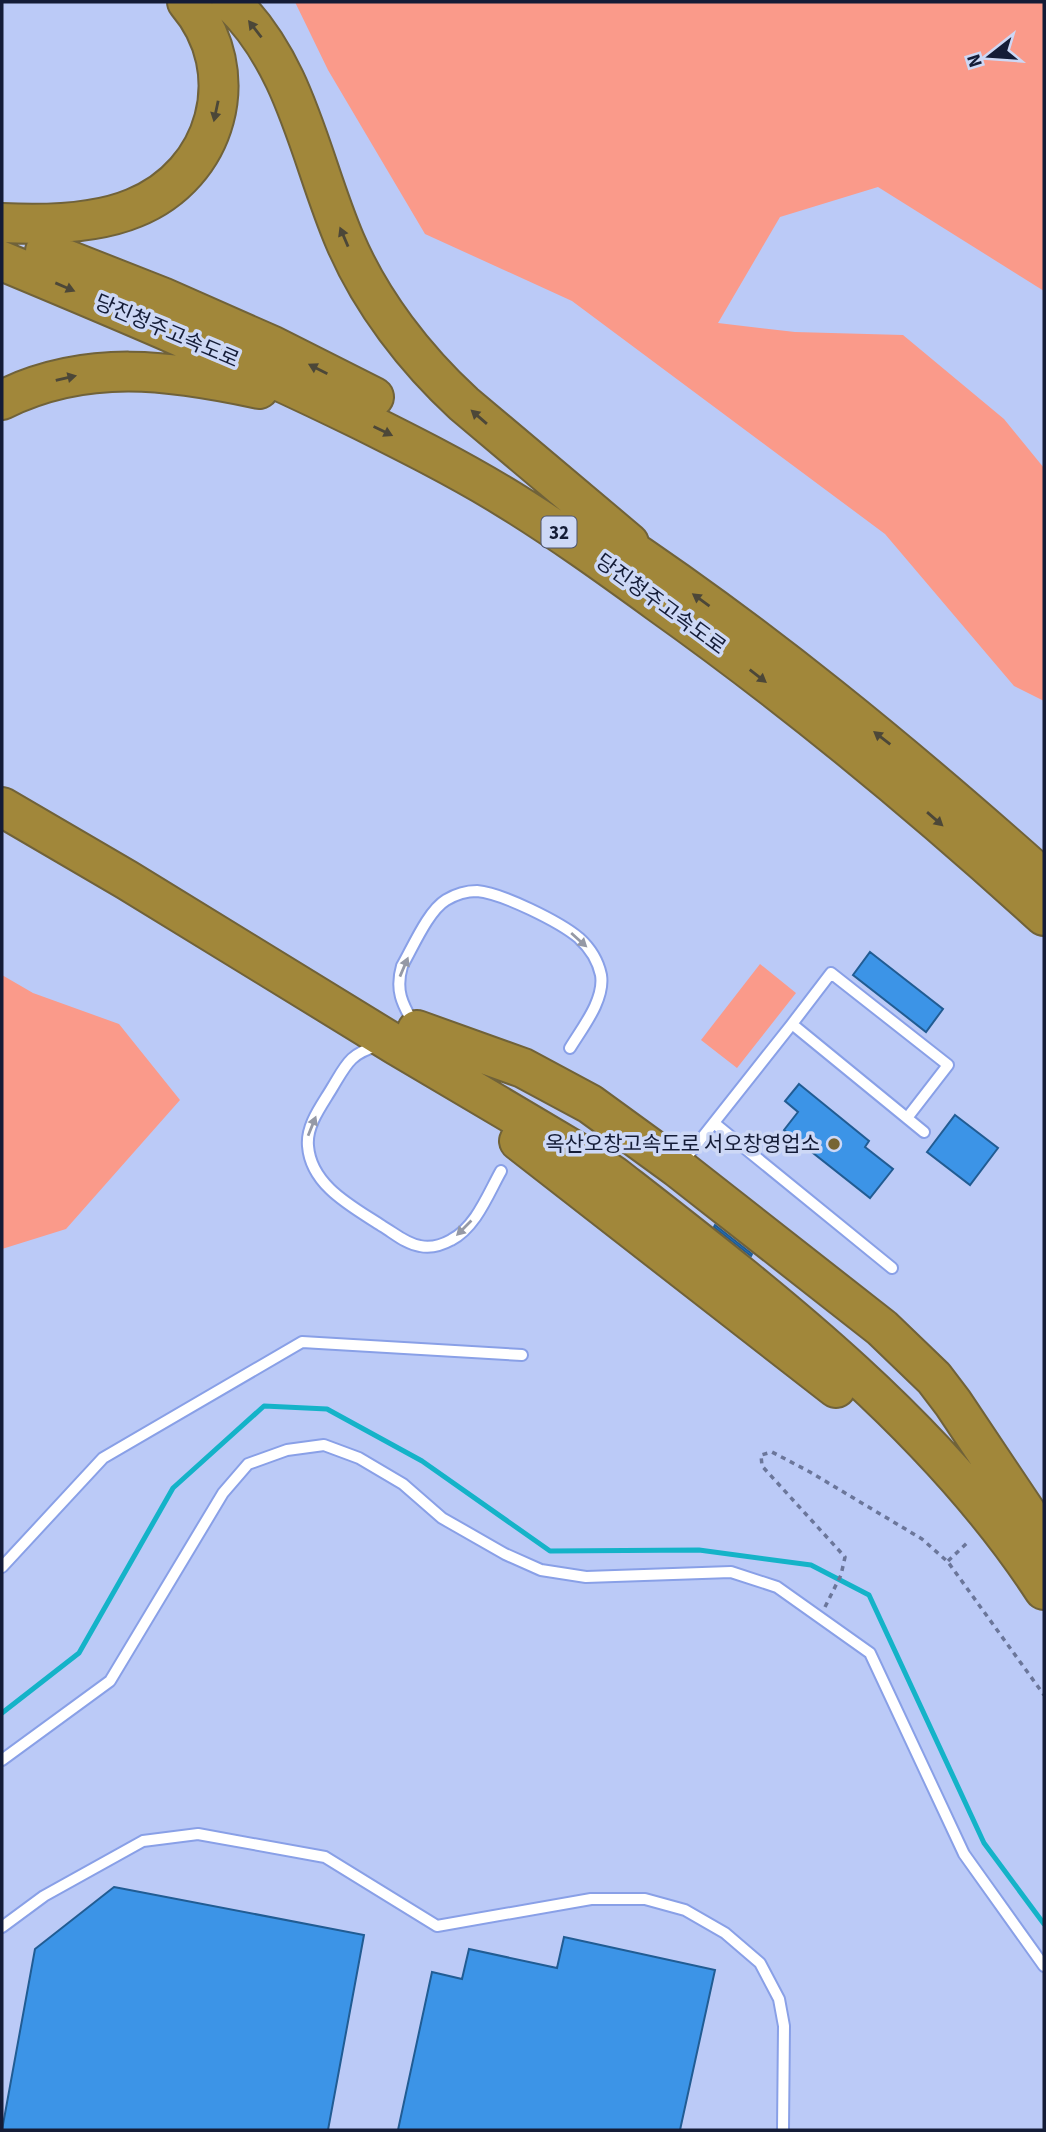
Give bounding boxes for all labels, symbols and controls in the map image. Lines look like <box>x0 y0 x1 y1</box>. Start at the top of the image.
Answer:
one-way arrow <box>247 20 262 38</box>
north arrow <box>955 21 1025 91</box>
text: N <box>960 51 990 71</box>
one-way arrow <box>210 100 221 122</box>
one-way arrow <box>338 226 349 247</box>
one-way arrow <box>54 282 75 293</box>
street label: 당진청주고속도로 <box>90 287 244 375</box>
one-way arrow <box>308 363 328 374</box>
one-way arrow <box>55 372 77 383</box>
one-way arrow <box>470 409 488 425</box>
one-way arrow <box>373 426 393 437</box>
road number: 32 <box>542 516 576 548</box>
street label: 당진청주고속도로 <box>590 546 732 662</box>
one-way arrow <box>692 593 710 607</box>
one-way arrow <box>748 668 766 683</box>
one-way arrow <box>873 731 891 746</box>
one-way arrow <box>926 811 943 826</box>
one-way arrow <box>570 932 588 948</box>
one-way arrow <box>398 956 409 977</box>
one-way arrow <box>307 1115 318 1136</box>
place label: 옥산오창고속도로 서오창영업소 <box>545 1129 820 1159</box>
marker: 옥산오창고속도로 서오창영업소 <box>826 1136 842 1152</box>
one-way arrow <box>457 1219 473 1236</box>

